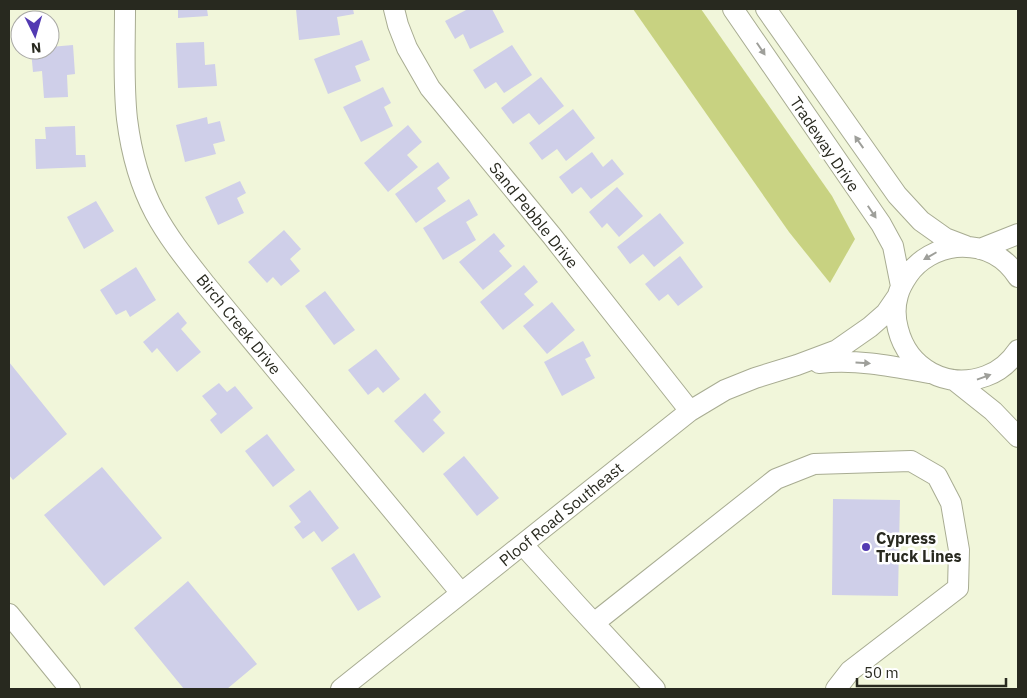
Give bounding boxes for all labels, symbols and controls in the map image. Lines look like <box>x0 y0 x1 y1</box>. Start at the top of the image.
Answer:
north arrow <box>10 10 60 60</box>
text: N <box>30 39 42 57</box>
one-way arrow <box>756 42 766 56</box>
street label: Tradeway Drive <box>786 93 864 195</box>
one-way arrow <box>854 135 864 149</box>
street label: Sand Pebble Drive <box>485 158 583 272</box>
one-way arrow <box>867 205 877 219</box>
one-way arrow <box>923 252 936 261</box>
street label: Birch Creek Drive <box>192 270 286 379</box>
one-way arrow <box>855 359 871 367</box>
one-way arrow <box>976 373 991 380</box>
street label: Ploof Road Southeast <box>495 458 627 570</box>
place label: Cypress Truck Lines <box>876 528 962 566</box>
marker: Cypress Truck Lines <box>860 541 872 553</box>
scale bar <box>857 656 1006 688</box>
text: 50 m <box>864 663 899 682</box>

